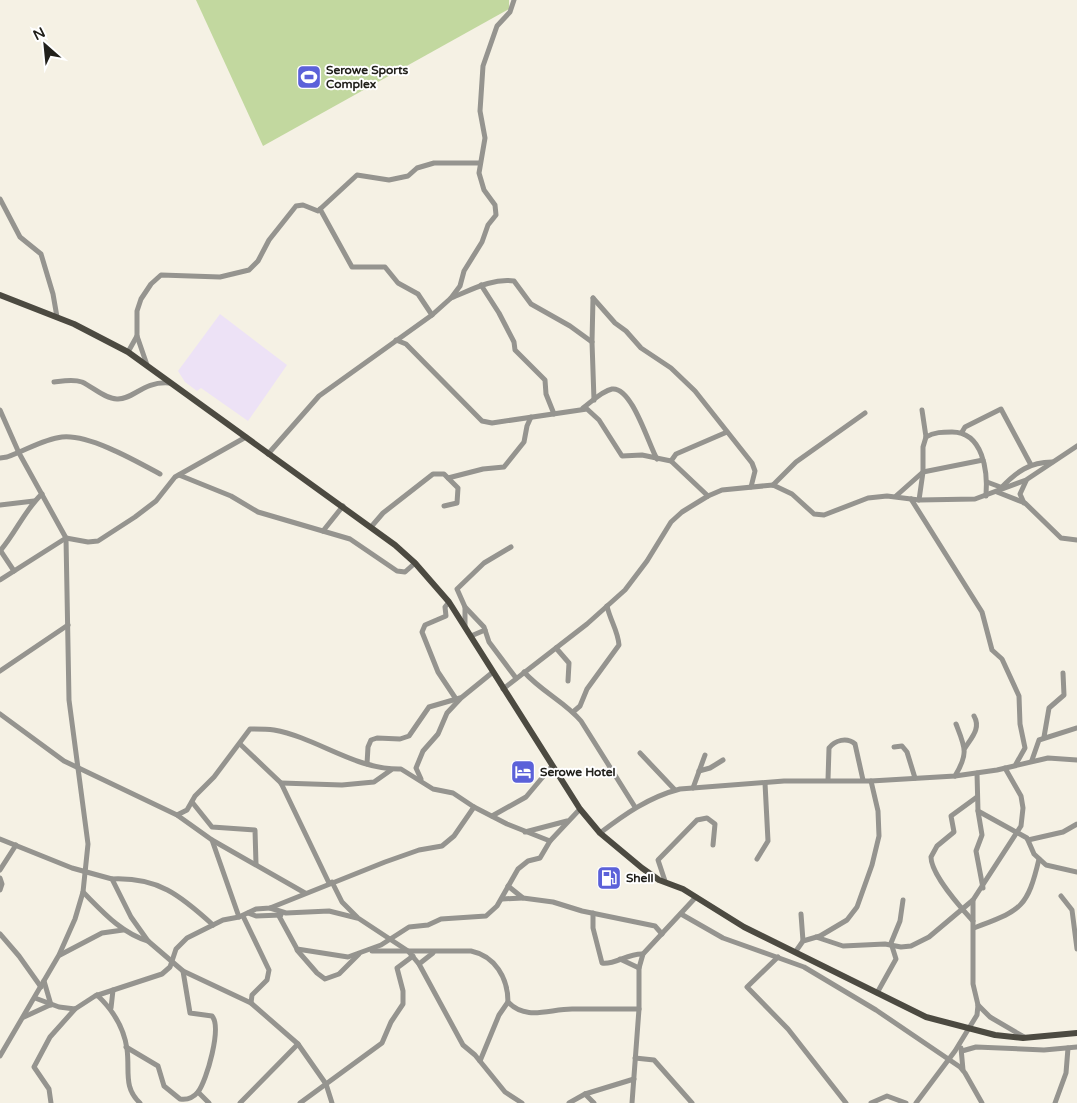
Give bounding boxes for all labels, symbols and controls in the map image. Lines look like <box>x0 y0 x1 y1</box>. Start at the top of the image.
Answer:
north arrow <box>20 20 70 70</box>
text: N <box>30 24 48 44</box>
place label: Serowe Sports Complex <box>326 63 408 92</box>
sports icon: Serowe Sports Complex <box>296 64 322 90</box>
hotel icon: Serowe Hotel <box>510 759 536 785</box>
place label: Serowe Hotel <box>540 765 616 779</box>
fuel station icon: Shell <box>596 865 622 891</box>
place label: Shell <box>626 871 653 885</box>

